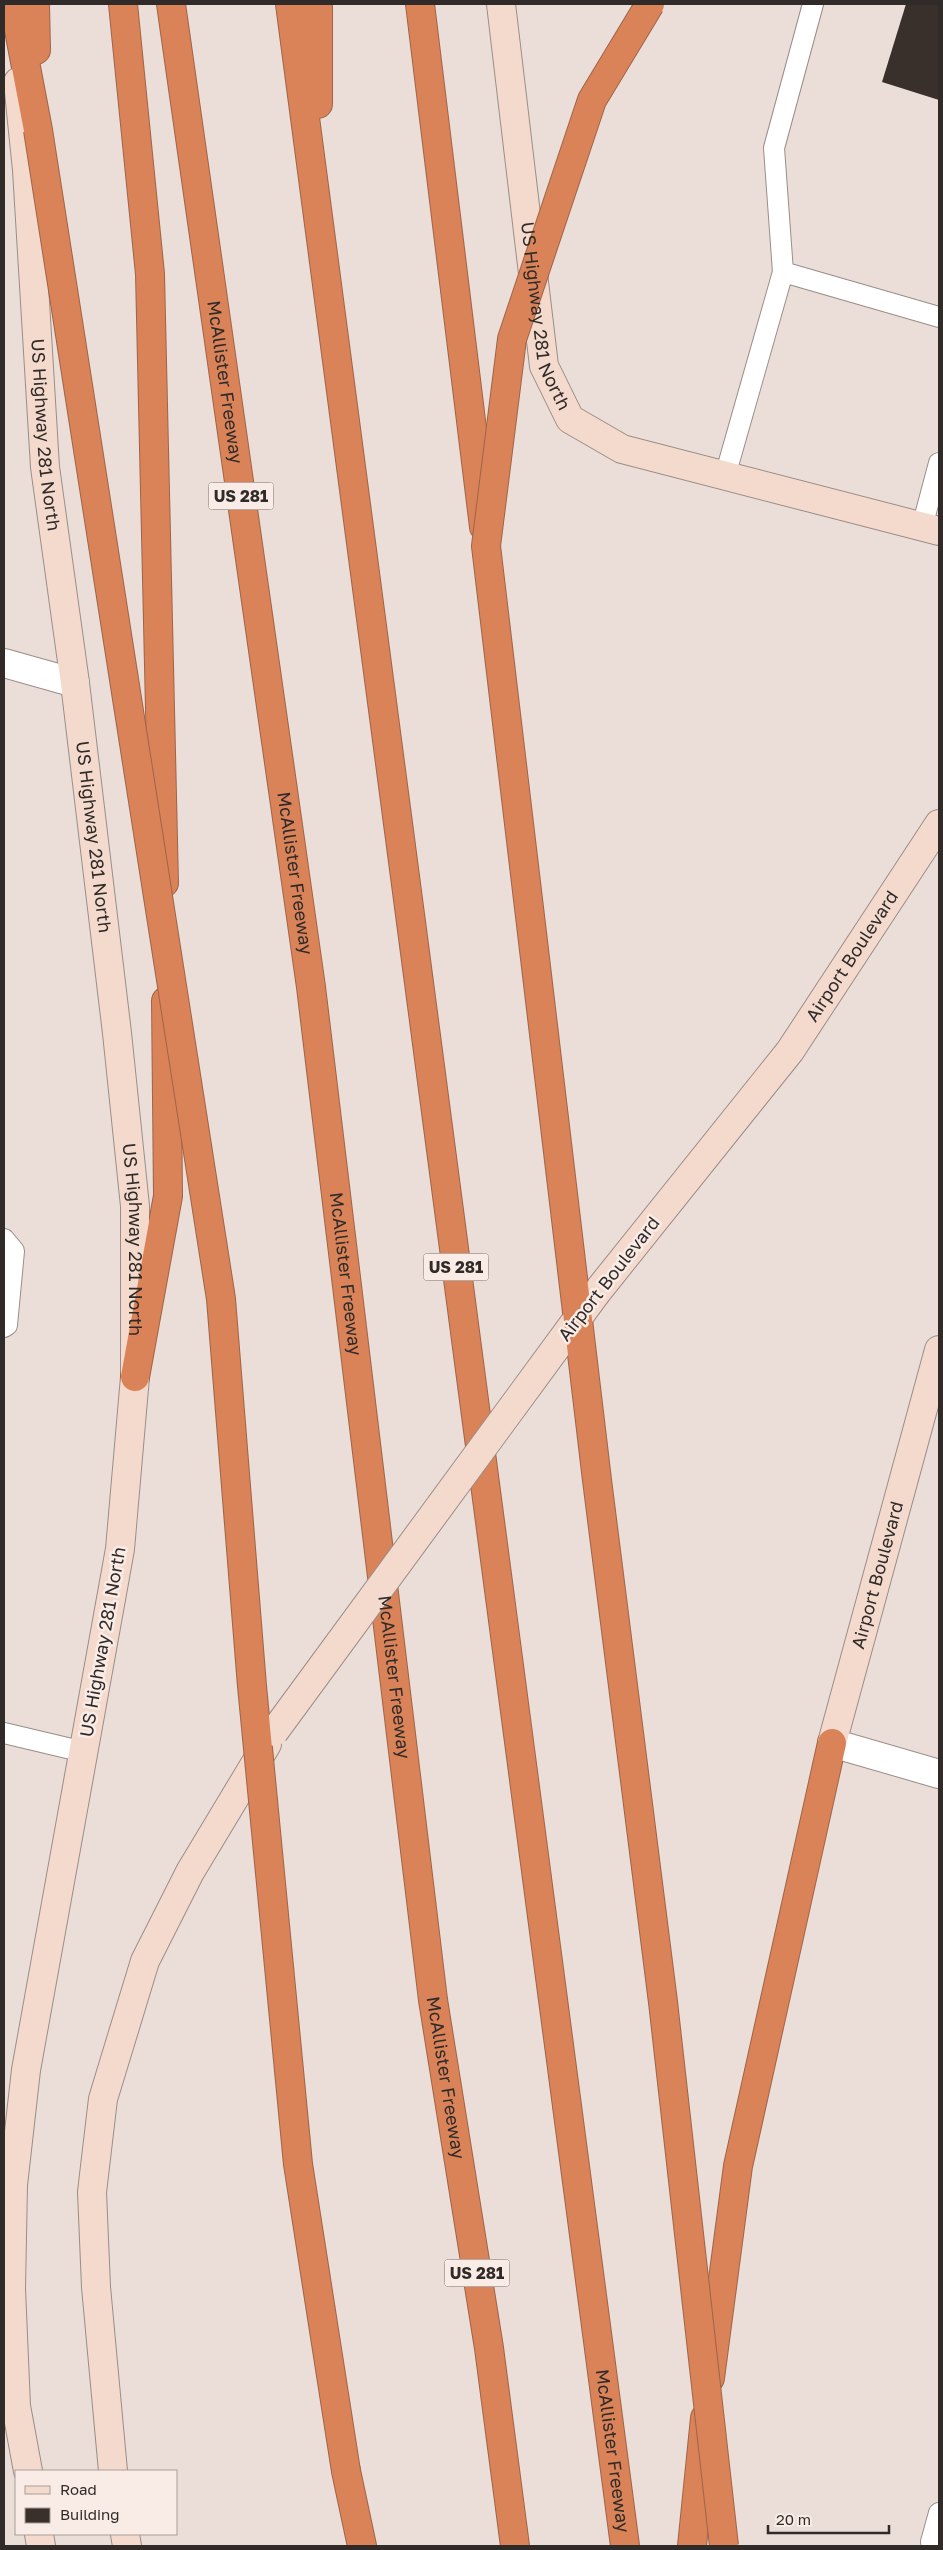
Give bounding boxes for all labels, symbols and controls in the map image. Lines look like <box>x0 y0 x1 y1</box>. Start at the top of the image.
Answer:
street label: US Highway 281 North <box>517 220 576 414</box>
street label: McAllister Freeway <box>203 299 248 465</box>
street label: US Highway 281 North <box>27 338 66 532</box>
road number: US 281 <box>208 482 274 510</box>
street label: US Highway 281 North <box>72 740 117 934</box>
street label: McAllister Freeway <box>273 790 318 956</box>
street label: Airport Boulevard <box>800 886 902 1025</box>
street label: US Highway 281 North <box>119 1142 147 1336</box>
street label: McAllister Freeway <box>326 1191 367 1357</box>
street label: Airport Boulevard <box>553 1212 664 1345</box>
road number: US 281 <box>424 1254 488 1280</box>
street label: Airport Boulevard <box>846 1499 907 1651</box>
street label: US Highway 281 North <box>74 1545 130 1739</box>
street label: McAllister Freeway <box>374 1594 416 1760</box>
street label: McAllister Freeway <box>423 1995 470 2161</box>
road number: US 281 <box>444 2260 510 2286</box>
street label: McAllister Freeway <box>592 2368 635 2534</box>
legend <box>15 2470 178 2535</box>
text: Road <box>60 2480 97 2498</box>
scale bar <box>768 2502 889 2534</box>
text: Building <box>60 2505 120 2523</box>
text: 20 m <box>776 2510 811 2528</box>

